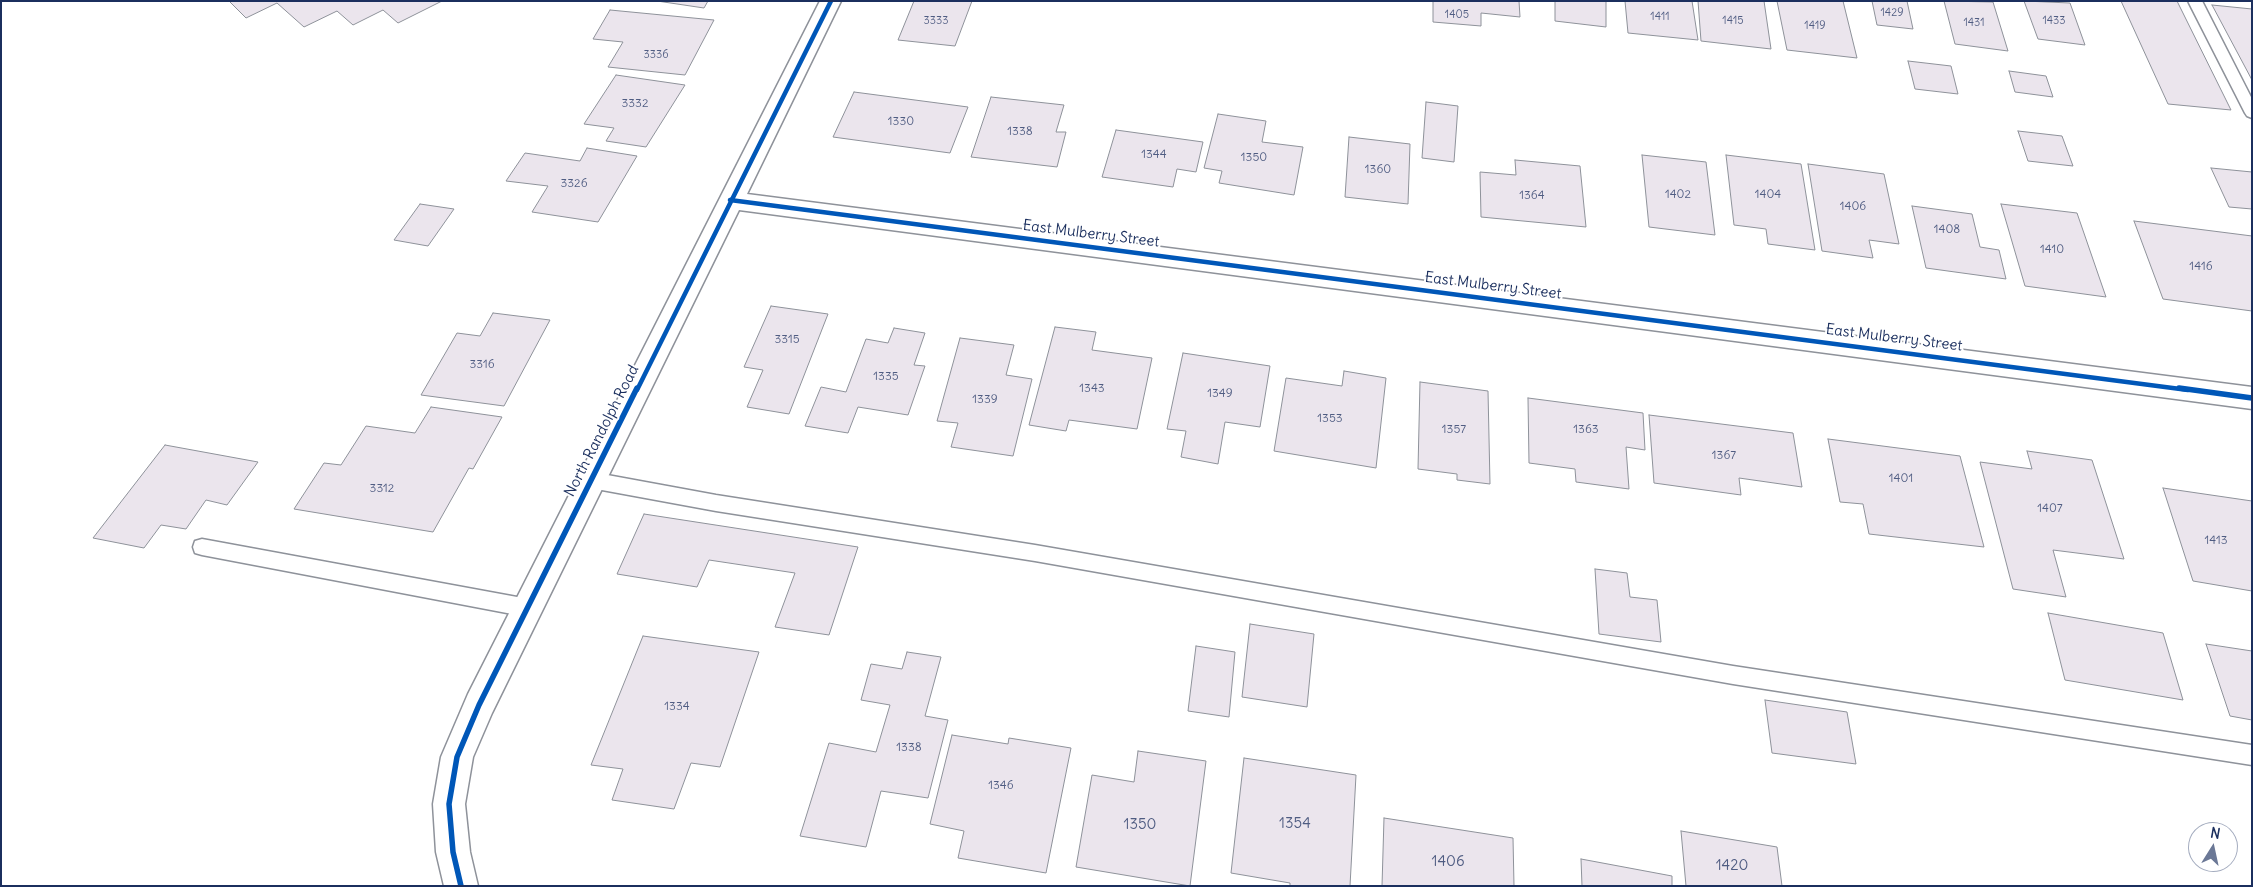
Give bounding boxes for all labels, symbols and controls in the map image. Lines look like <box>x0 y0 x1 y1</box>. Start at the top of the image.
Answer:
house number: 1429 <box>1880 6 1904 20</box>
house number: 1405 <box>1445 8 1469 22</box>
house number: 1411 <box>1650 10 1670 24</box>
house number: 3333 <box>924 14 948 28</box>
house number: 1415 <box>1722 14 1744 28</box>
house number: 1433 <box>2042 14 2066 28</box>
house number: 1431 <box>1963 16 1985 30</box>
house number: 1419 <box>1804 19 1826 33</box>
house number: 3336 <box>643 48 669 62</box>
house number: 3332 <box>621 97 649 111</box>
house number: 1330 <box>888 115 914 129</box>
house number: 1338 <box>1007 125 1033 139</box>
house number: 1344 <box>1141 148 1167 162</box>
house number: 1350 <box>1241 151 1267 165</box>
house number: 1360 <box>1365 163 1391 177</box>
house number: 3326 <box>560 177 588 191</box>
house number: 1402 <box>1665 188 1691 202</box>
house number: 1404 <box>1755 188 1781 202</box>
house number: 1364 <box>1519 189 1545 203</box>
house number: 1406 <box>1840 200 1866 214</box>
street label: East Mulberry Street <box>1022 217 1160 251</box>
house number: 1408 <box>1934 223 1960 237</box>
house number: 1410 <box>2040 243 2064 257</box>
house number: 1416 <box>2189 260 2213 274</box>
street label: East Mulberry Street <box>1424 269 1562 303</box>
street label: East Mulberry Street <box>1825 321 1963 355</box>
house number: 3315 <box>774 333 800 347</box>
house number: 3316 <box>469 358 495 372</box>
street label: North Randolph Road <box>561 362 643 500</box>
house number: 1335 <box>873 370 899 384</box>
house number: 1343 <box>1079 382 1105 396</box>
house number: 1349 <box>1207 387 1233 401</box>
house number: 1339 <box>972 393 998 407</box>
house number: 1353 <box>1317 412 1343 426</box>
house number: 1357 <box>1442 423 1466 437</box>
house number: 1363 <box>1573 423 1599 437</box>
house number: 1367 <box>1712 449 1736 463</box>
house number: 1401 <box>1889 472 1913 486</box>
house number: 3312 <box>370 482 394 496</box>
house number: 1407 <box>2037 502 2063 516</box>
house number: 1413 <box>2204 534 2228 548</box>
house number: 1334 <box>664 700 690 714</box>
house number: 1338 <box>896 741 922 755</box>
house number: 1346 <box>988 779 1014 793</box>
house number: 1354 <box>1279 815 1311 833</box>
house number: 1350 <box>1124 816 1156 834</box>
north arrow <box>2188 822 2238 872</box>
text: N <box>2209 824 2222 843</box>
house number: 1406 <box>1431 853 1465 871</box>
house number: 1420 <box>1716 857 1748 875</box>

